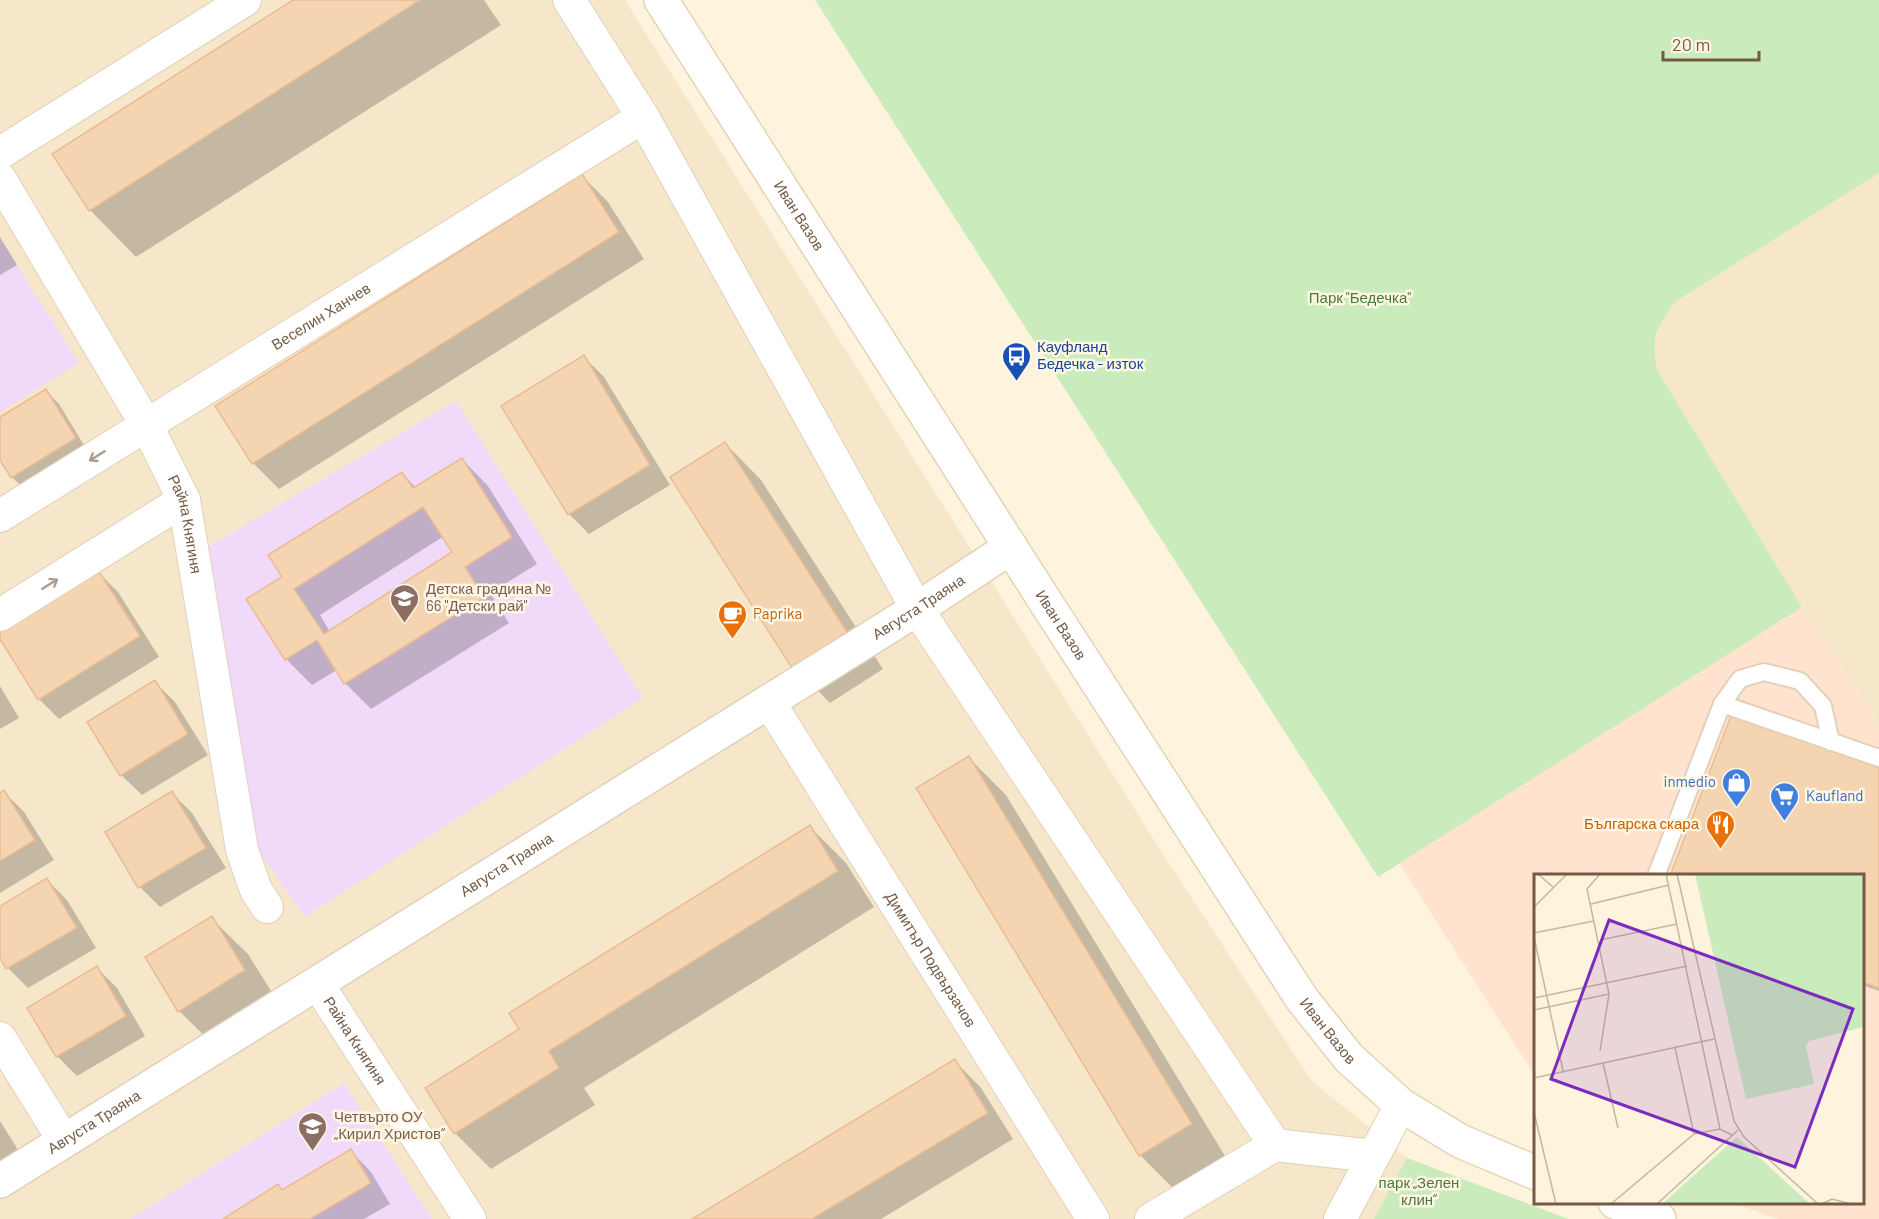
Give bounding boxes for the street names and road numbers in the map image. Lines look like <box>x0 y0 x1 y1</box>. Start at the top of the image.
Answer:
street label: Иван Вазов <box>771 177 829 254</box>
street label: Веселин Ханчев <box>268 278 373 353</box>
street label: Райна Княгиня <box>165 472 206 575</box>
street label: Августа Траяна <box>869 570 968 643</box>
street label: Иван Вазов <box>1032 586 1091 663</box>
street label: Августа Траяна <box>456 828 556 900</box>
street label: Димитър Подвързачов <box>882 888 980 1030</box>
street label: Райна Княгиня <box>320 993 390 1088</box>
street label: Иван Вазов <box>1297 994 1360 1068</box>
street label: Августа Траяна <box>44 1085 144 1157</box>

